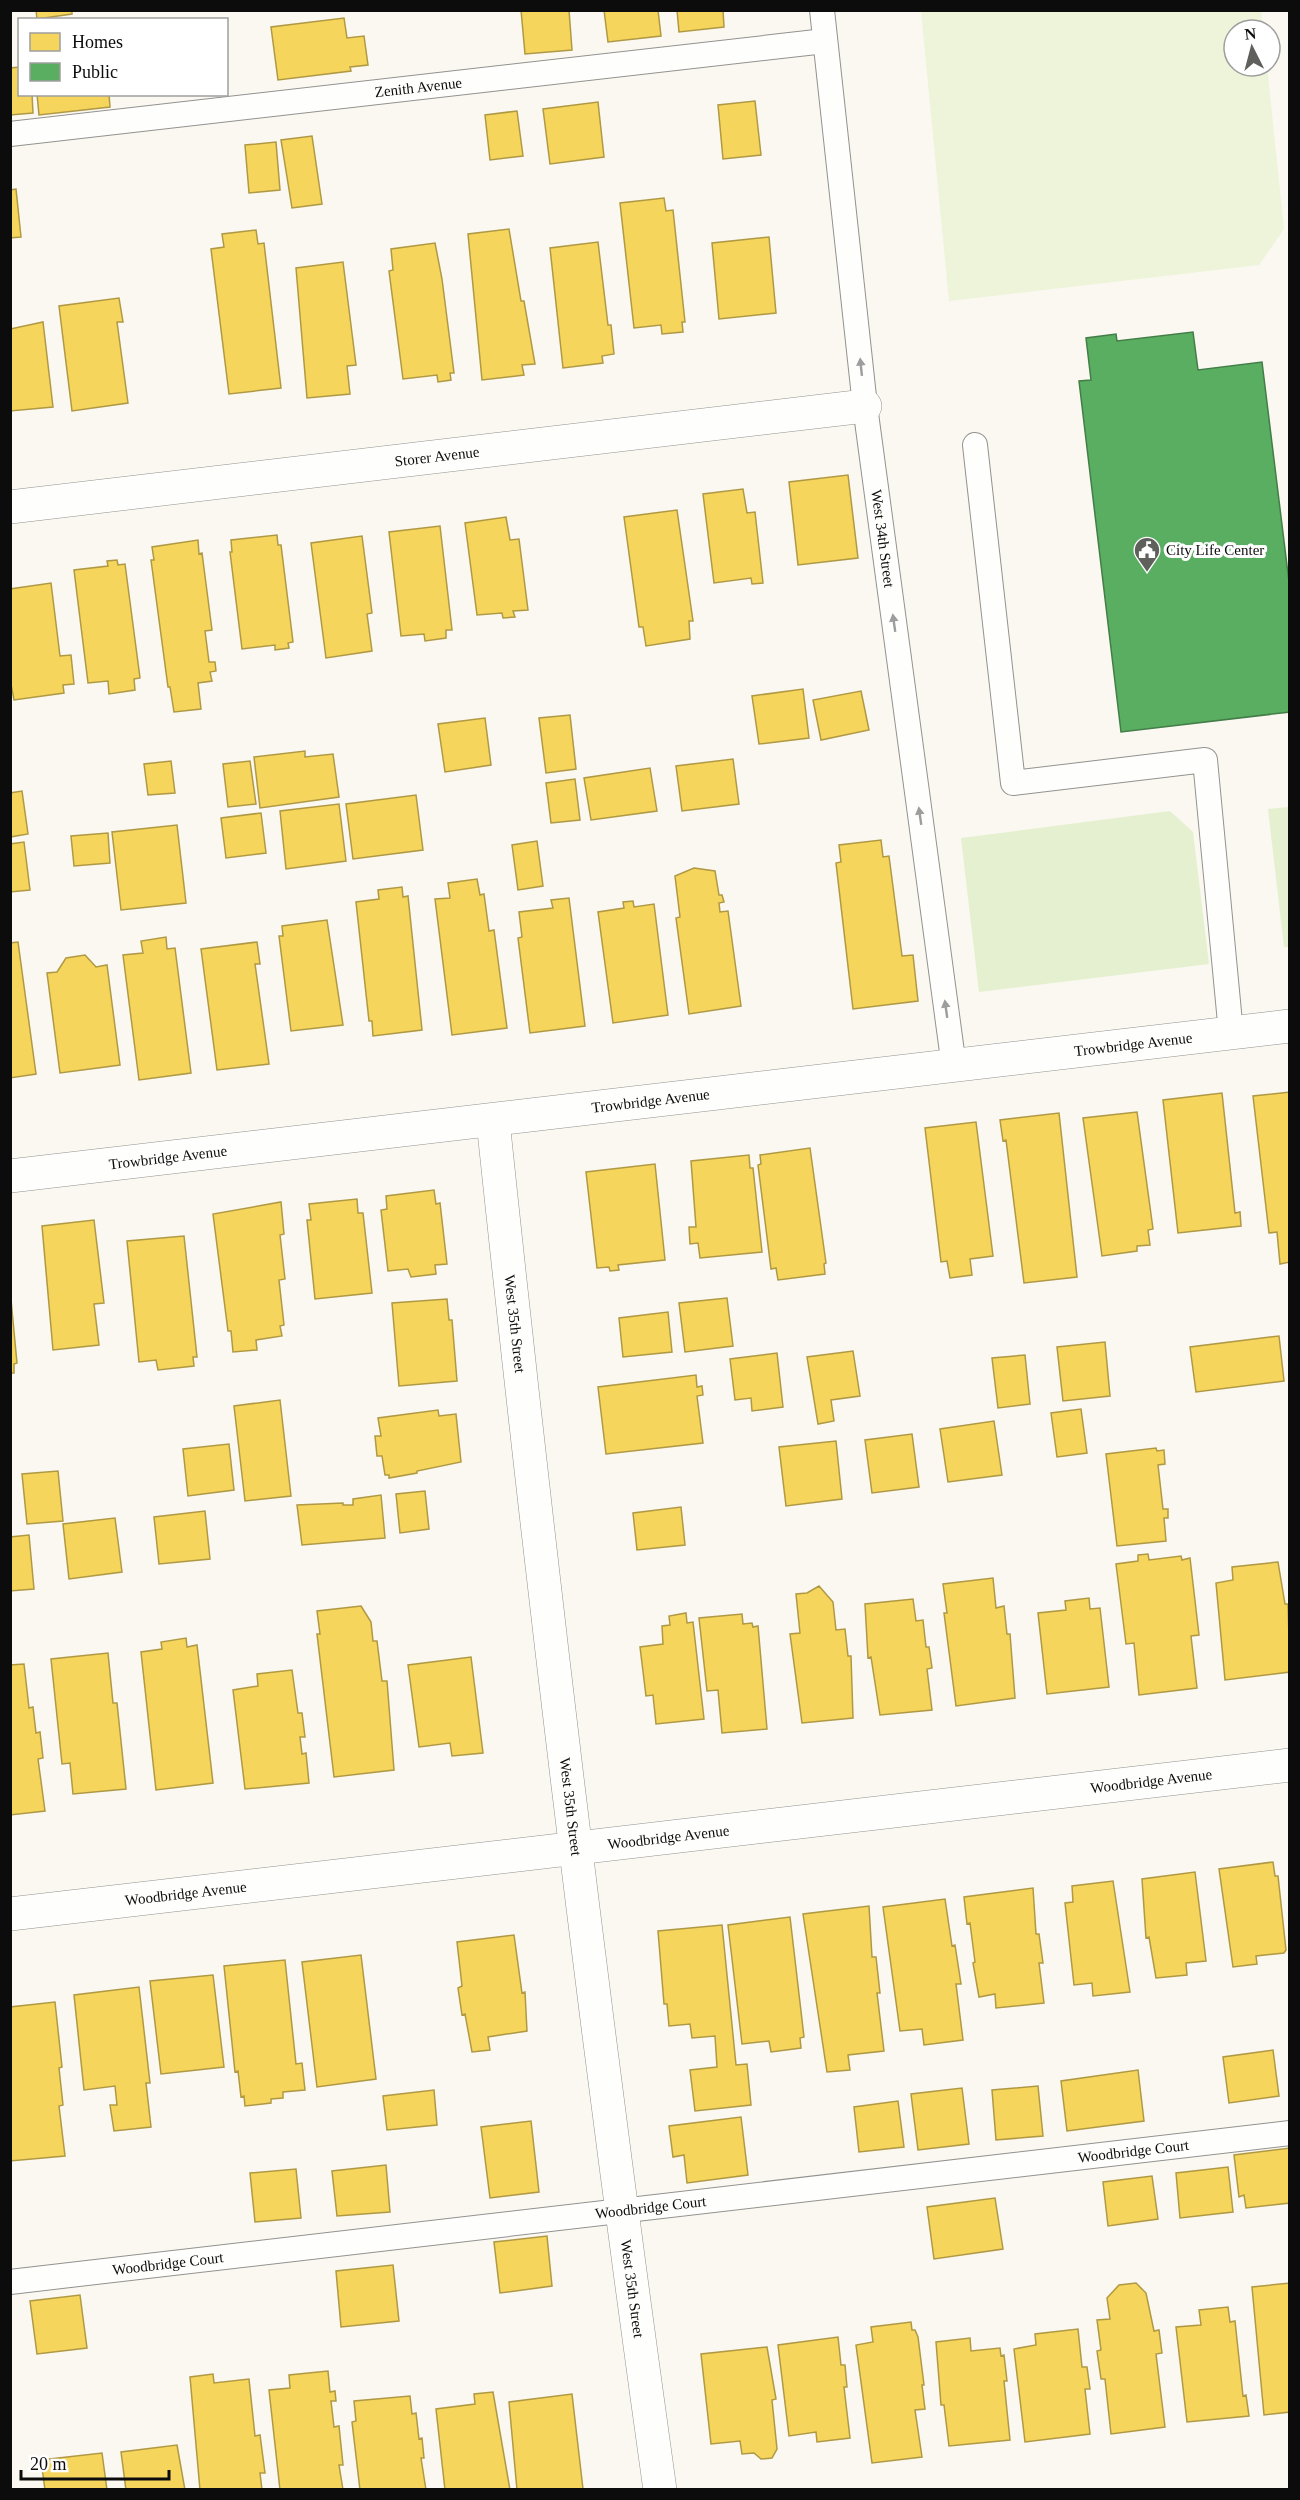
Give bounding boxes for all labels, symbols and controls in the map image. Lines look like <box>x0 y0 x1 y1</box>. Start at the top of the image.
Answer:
legend <box>18 18 228 96</box>
north arrow <box>1222 18 1282 78</box>
text: N <box>1244 24 1258 43</box>
text: Homes <box>72 32 123 52</box>
text: Public <box>72 62 118 82</box>
street label: Zenith Avenue <box>374 74 463 100</box>
one-way arrow <box>856 357 866 376</box>
street label: Storer Avenue <box>394 444 481 469</box>
street label: West 34th Street <box>868 488 897 589</box>
public building icon: City Life Center <box>1132 535 1162 573</box>
place label: City Life Center <box>1166 542 1264 558</box>
one-way arrow <box>889 613 899 632</box>
one-way arrow <box>915 806 924 825</box>
one-way arrow <box>941 1000 950 1019</box>
street label: Trowbridge Avenue <box>1073 1029 1194 1059</box>
street label: Trowbridge Avenue <box>591 1086 711 1116</box>
street label: Trowbridge Avenue <box>108 1143 228 1172</box>
street label: West 35th Street <box>501 1274 528 1375</box>
street label: West 35th Street <box>557 1757 585 1857</box>
street label: Woodbridge Avenue <box>1090 1766 1213 1796</box>
street label: Woodbridge Avenue <box>607 1822 731 1852</box>
street label: Woodbridge Avenue <box>124 1878 248 1909</box>
street label: Woodbridge Court <box>1077 2137 1191 2166</box>
street label: Woodbridge Court <box>594 2193 708 2222</box>
street label: West 35th Street <box>618 2239 647 2340</box>
street label: Woodbridge Court <box>112 2249 225 2278</box>
scale bar <box>21 2443 170 2481</box>
text: 20 m <box>30 2454 67 2474</box>

